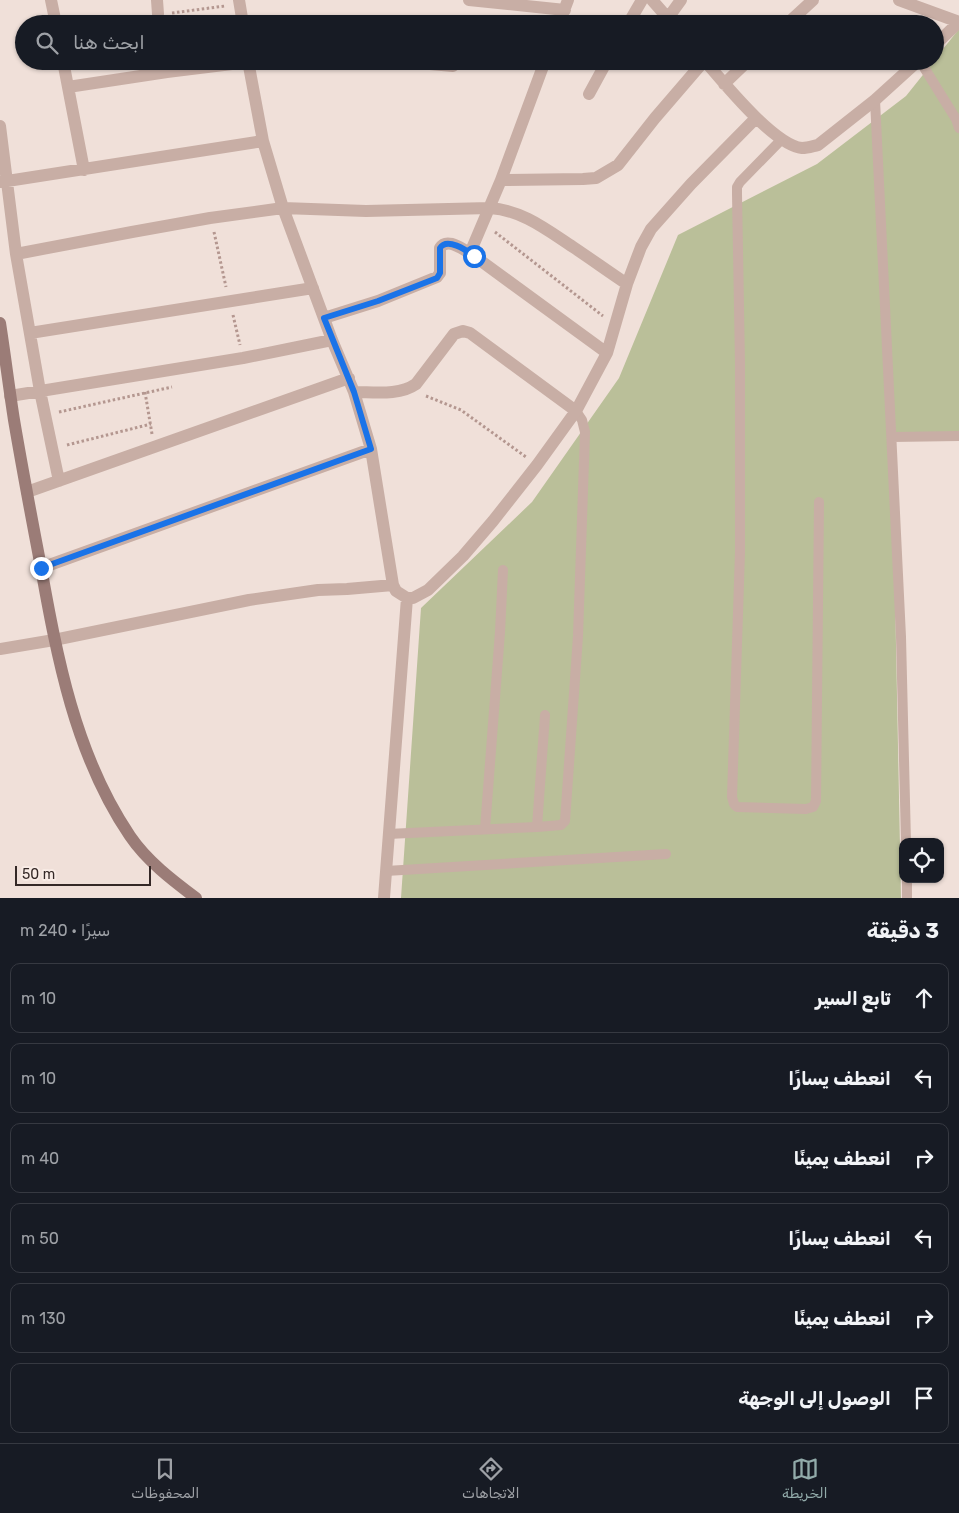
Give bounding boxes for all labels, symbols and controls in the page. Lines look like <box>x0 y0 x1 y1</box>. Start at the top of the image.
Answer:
search box <box>15 15 944 70</box>
icon: search <box>33 29 61 57</box>
text: ابحث هنا <box>73 31 145 54</box>
route start <box>463 245 486 268</box>
route end <box>30 557 53 580</box>
map controls <box>899 838 944 883</box>
button: locate <box>899 838 944 883</box>
scale bar <box>15 863 151 886</box>
text: 50 m <box>22 866 55 883</box>
text: 3 دقيقة <box>867 918 939 943</box>
text: سيرًا · 240 m <box>20 921 110 940</box>
icon: ahead <box>910 984 938 1012</box>
text: تابع السير <box>815 987 891 1010</box>
text: 10 m <box>21 989 56 1008</box>
icon: left <box>910 1064 938 1092</box>
text: انعطف يسارًا <box>788 1067 891 1090</box>
text: 10 m <box>21 1069 56 1088</box>
icon: right <box>910 1144 938 1172</box>
text: انعطف يمينًا <box>794 1147 891 1170</box>
text: 40 m <box>21 1149 59 1168</box>
icon: left <box>910 1224 938 1252</box>
text: انعطف يسارًا <box>788 1227 891 1250</box>
text: 50 m <box>21 1229 59 1248</box>
icon: right <box>910 1304 938 1332</box>
text: انعطف يمينًا <box>794 1307 891 1330</box>
text: 130 m <box>21 1309 66 1328</box>
icon: arrive <box>910 1384 938 1412</box>
text: الوصول إلى الوجهة <box>738 1387 891 1410</box>
tab: المحفوظات <box>131 1455 199 1502</box>
tab: الاتجاهات <box>462 1455 519 1502</box>
tab: الخريطة <box>782 1455 828 1502</box>

